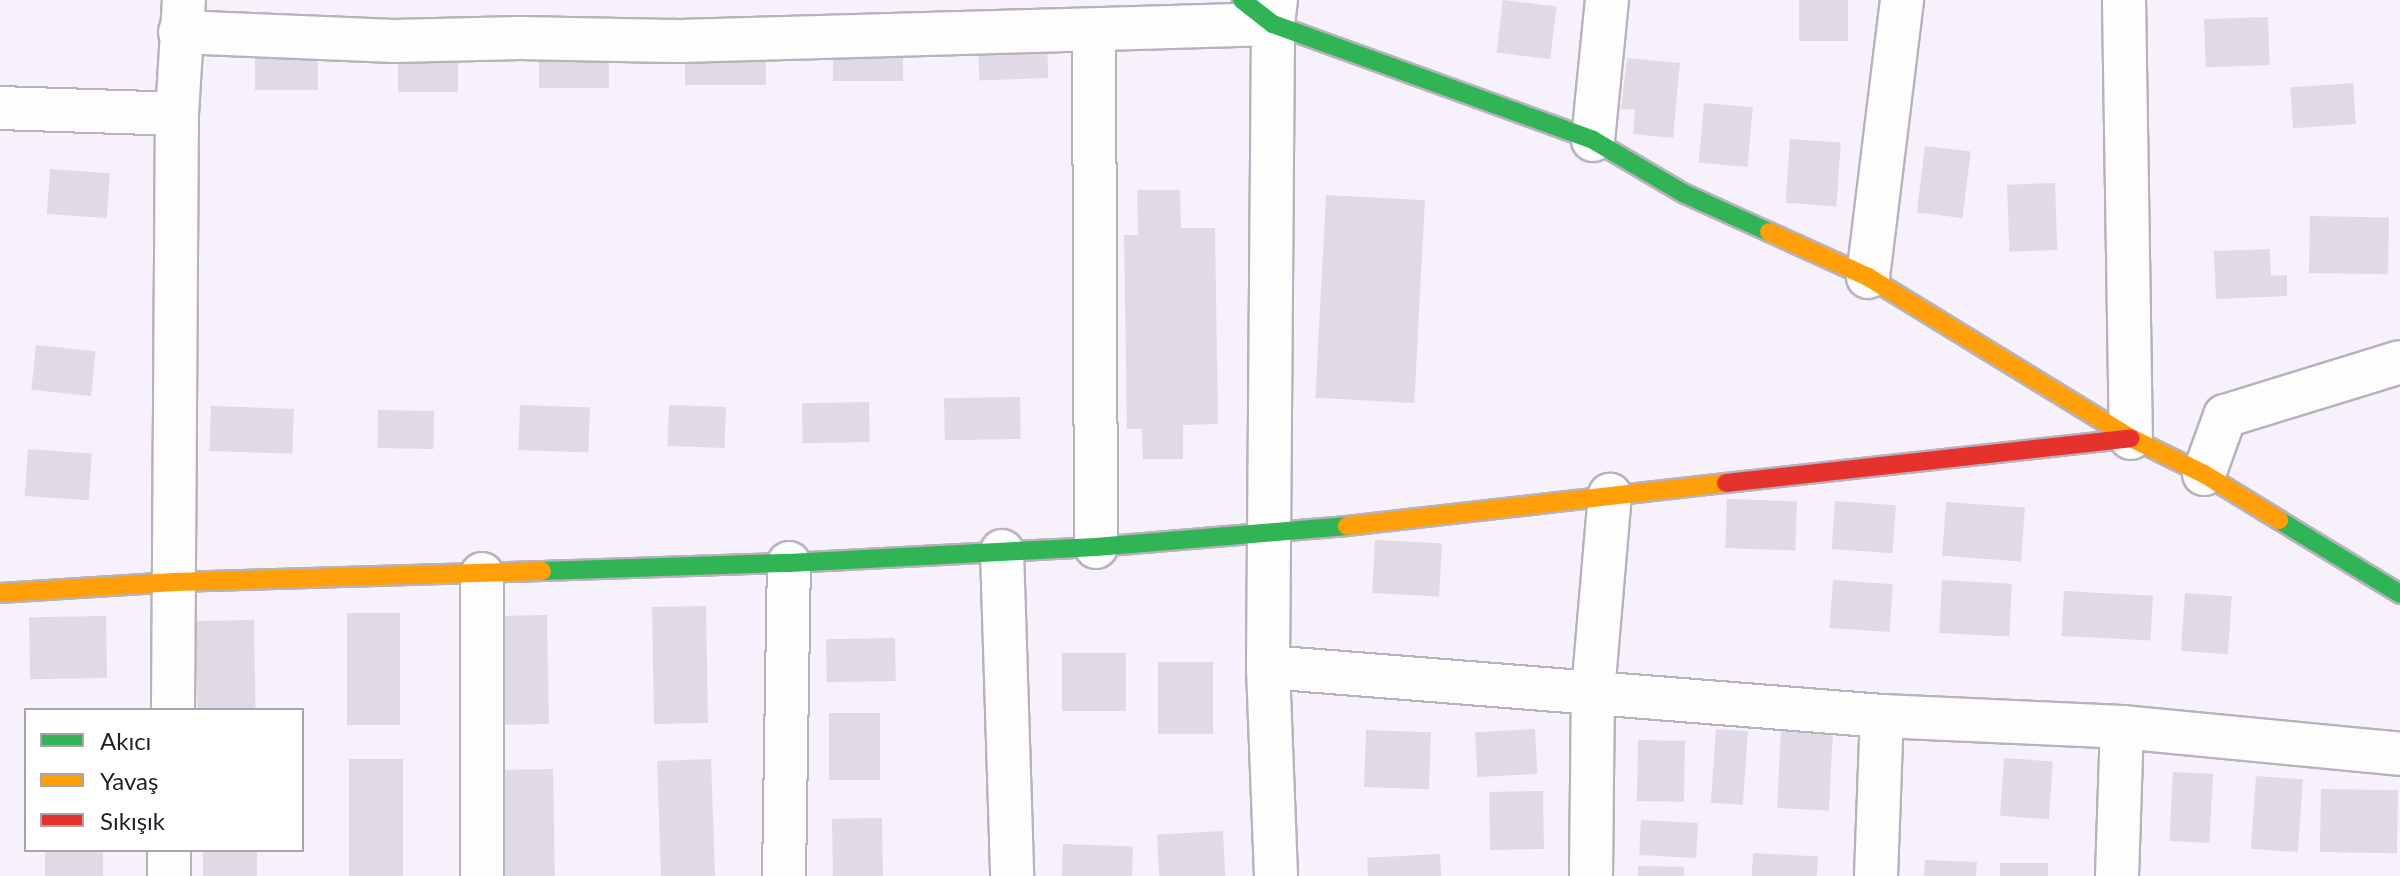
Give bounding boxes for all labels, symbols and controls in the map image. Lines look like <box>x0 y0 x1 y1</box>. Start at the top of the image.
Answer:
legend <box>24 708 304 852</box>
text: Akıcı <box>100 726 151 755</box>
text: Yavaş <box>100 766 158 795</box>
text: Sıkışık <box>100 806 165 835</box>

